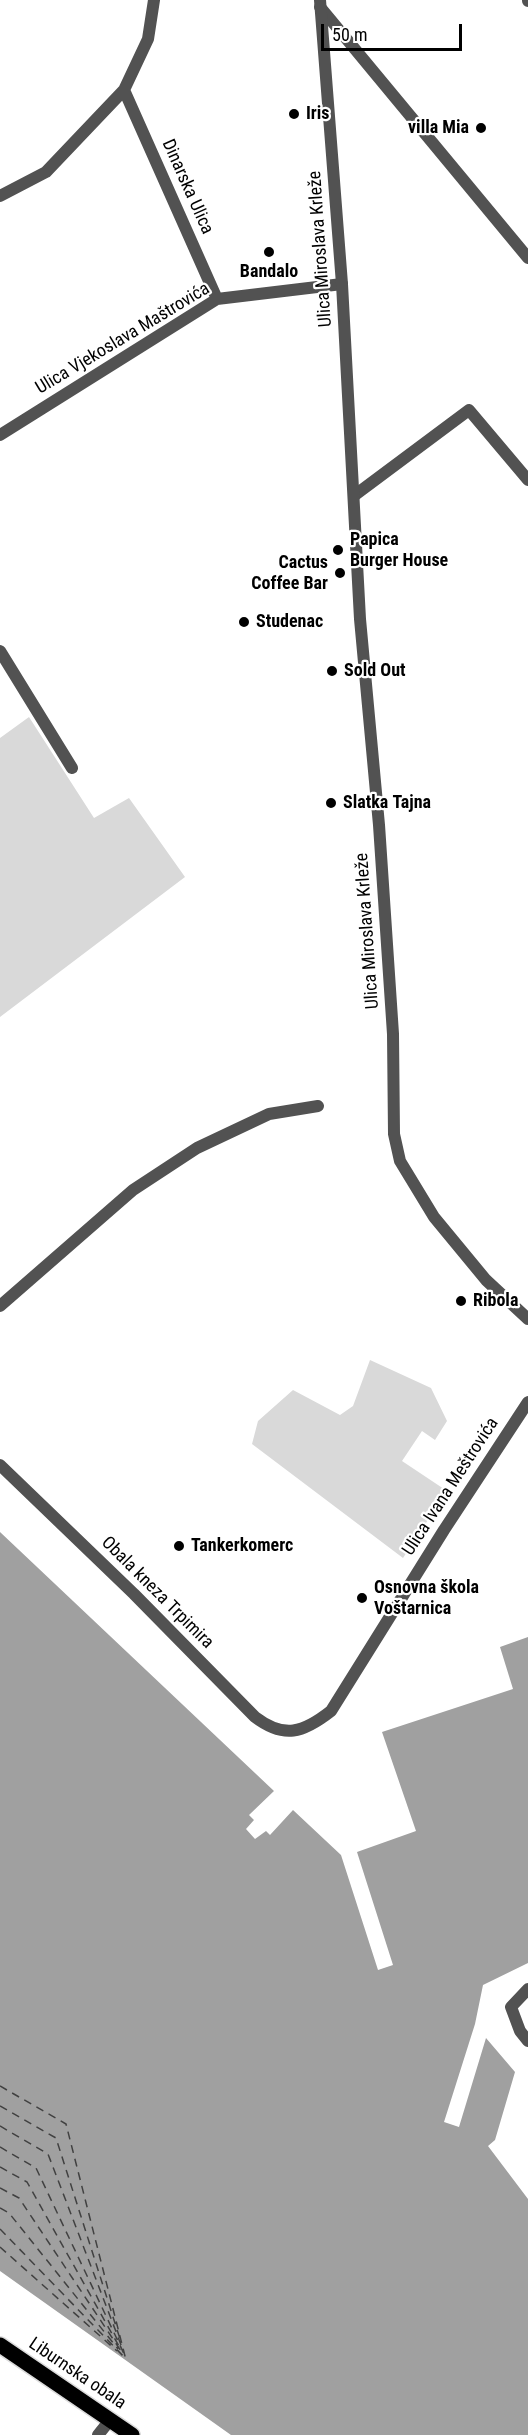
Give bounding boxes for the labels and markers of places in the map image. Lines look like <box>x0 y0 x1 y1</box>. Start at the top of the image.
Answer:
place label: Iris <box>306 103 330 125</box>
marker: Iris <box>287 107 301 121</box>
place label: villa Mia <box>408 117 469 139</box>
marker: villa Mia <box>474 121 488 135</box>
marker: Bandalo <box>262 245 276 259</box>
place label: Bandalo <box>240 261 298 283</box>
place label: Papica Burger House <box>350 529 448 572</box>
marker: Papica Burger House <box>331 543 345 557</box>
place label: Cactus Coffee Bar <box>251 552 328 594</box>
marker: Cactus Coffee Bar <box>333 566 347 580</box>
place label: Studenac <box>256 611 323 633</box>
marker: Studenac <box>237 615 251 629</box>
place label: Sold Out <box>344 660 406 682</box>
marker: Sold Out <box>325 664 339 678</box>
place label: Slatka Tajna <box>343 792 431 814</box>
marker: Slatka Tajna <box>324 796 338 810</box>
place label: Ribola <box>473 1290 518 1312</box>
marker: Ribola <box>454 1294 468 1308</box>
place label: Tankerkomerc <box>191 1535 293 1557</box>
marker: Tankerkomerc <box>172 1539 186 1553</box>
place label: Osnovna škola Voštarnica <box>374 1577 479 1620</box>
marker: Osnovna škola Voštarnica <box>355 1591 369 1605</box>

